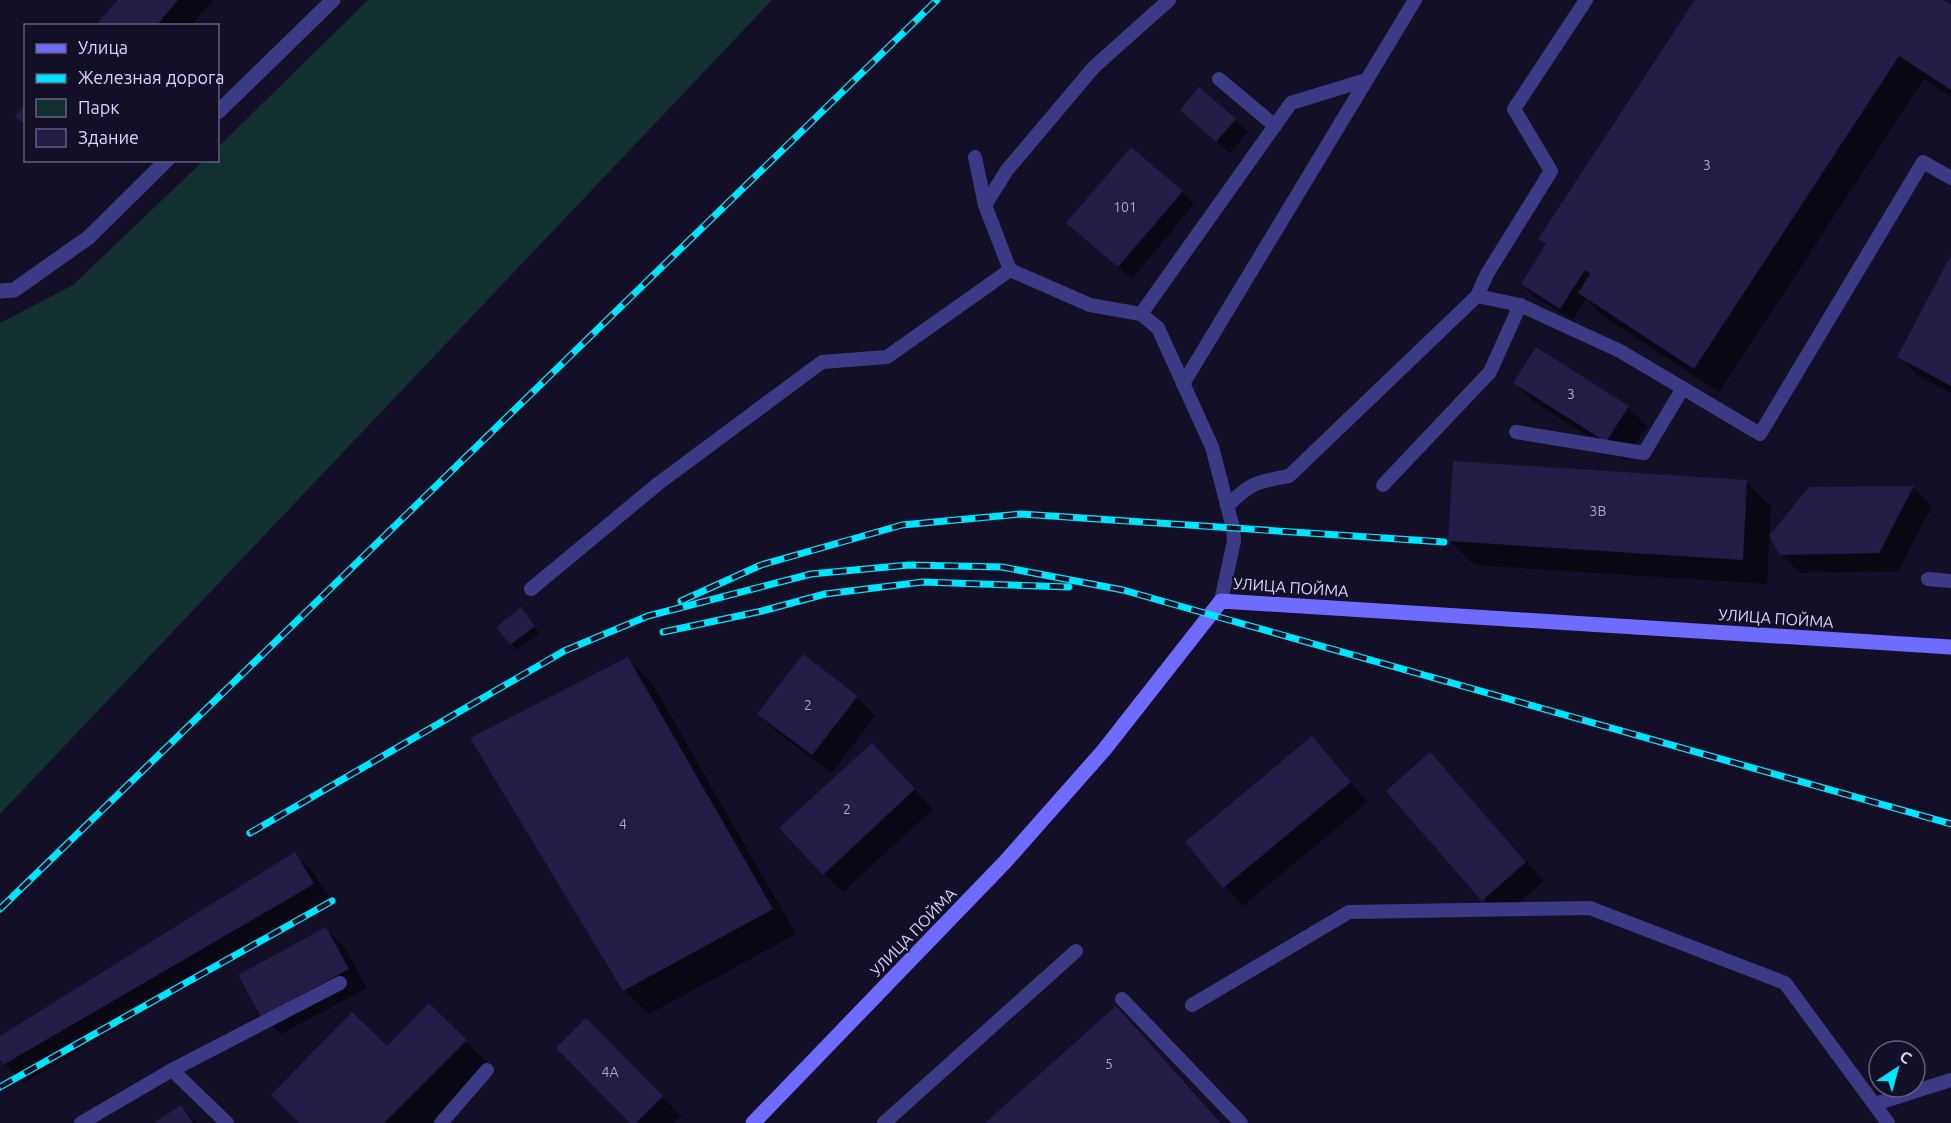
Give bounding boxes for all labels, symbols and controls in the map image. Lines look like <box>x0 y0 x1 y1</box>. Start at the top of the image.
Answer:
legend <box>24 24 219 162</box>
text: Улица <box>78 37 128 57</box>
text: Железная дорога <box>78 67 225 87</box>
text: Парк <box>78 97 119 117</box>
text: Здание <box>78 127 139 147</box>
house number: 3 <box>1703 157 1711 173</box>
house number: 101 <box>1113 199 1137 215</box>
house number: 3 <box>1567 386 1575 402</box>
house number: 3В <box>1590 503 1606 519</box>
street label: УЛИЦА ПОЙМА <box>1233 573 1350 600</box>
street label: УЛИЦА ПОЙМА <box>1718 604 1835 631</box>
house number: 2 <box>804 697 812 713</box>
house number: 2 <box>843 801 851 817</box>
house number: 4 <box>619 816 627 832</box>
street label: УЛИЦА ПОЙМА <box>866 883 960 980</box>
north arrow <box>1867 1039 1927 1099</box>
text: С <box>1896 1047 1915 1067</box>
house number: 5 <box>1105 1056 1113 1072</box>
house number: 4А <box>602 1064 619 1080</box>

